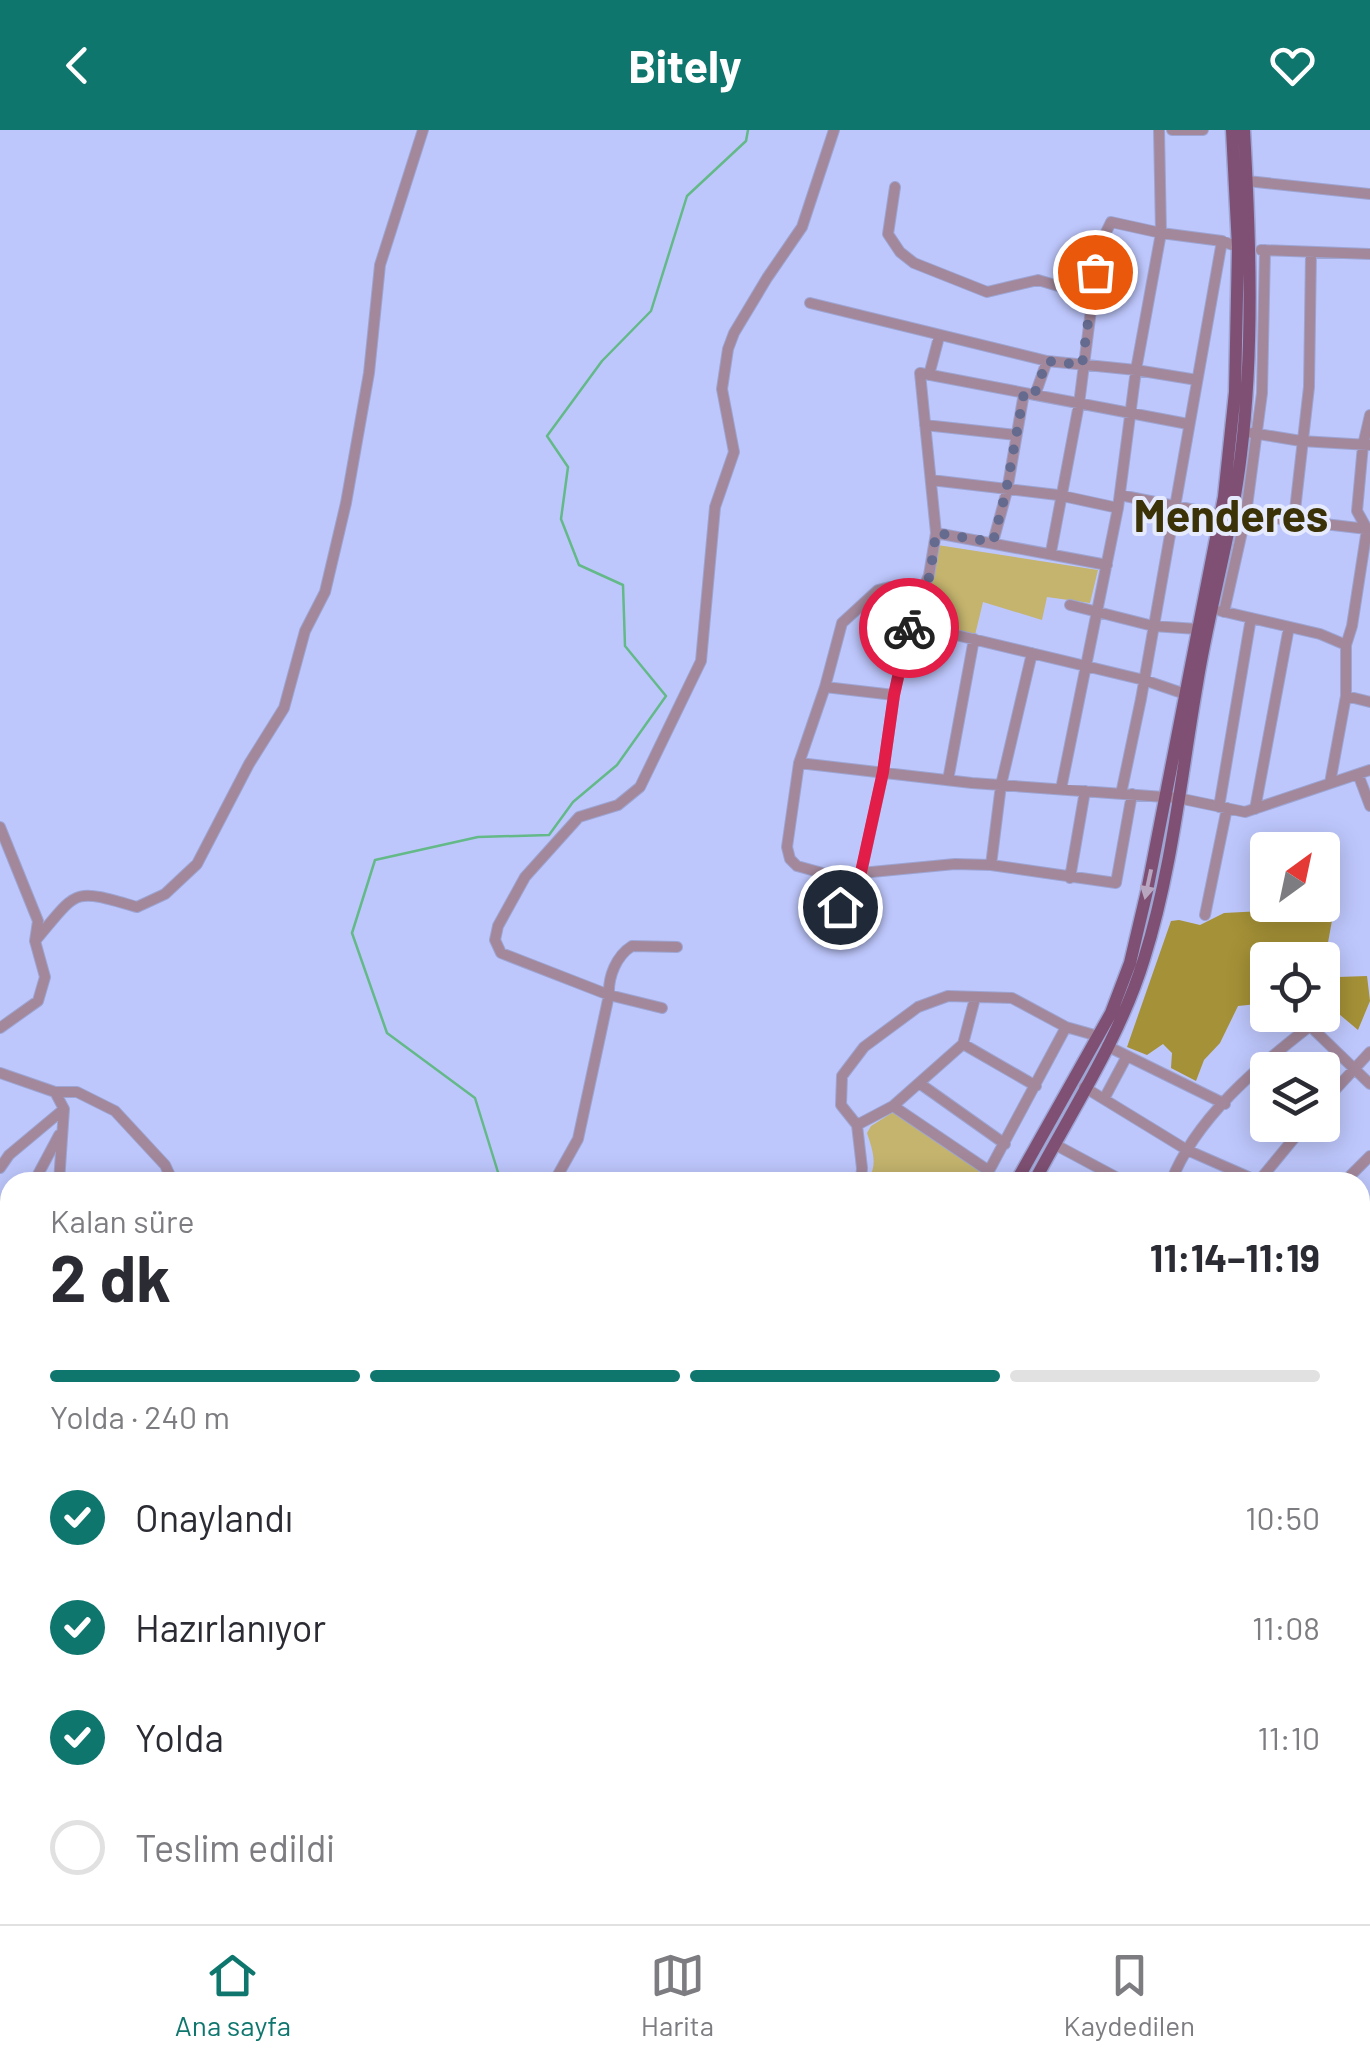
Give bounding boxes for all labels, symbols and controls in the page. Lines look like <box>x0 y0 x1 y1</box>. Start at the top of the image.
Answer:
icon: back <box>50 38 105 93</box>
text: Bitely <box>628 38 742 92</box>
icon: heart <box>1265 38 1320 93</box>
pin <box>1053 230 1138 315</box>
icon: bag <box>1068 245 1123 300</box>
district label: Menderes <box>1134 487 1328 541</box>
courier <box>859 578 959 678</box>
icon: bike <box>882 601 937 656</box>
north arrow <box>1250 832 1340 922</box>
map controls <box>1250 832 1340 1142</box>
pin <box>798 865 883 950</box>
one-way arrow <box>1139 869 1155 900</box>
icon: home <box>813 880 868 935</box>
button: locate <box>1250 942 1340 1032</box>
button: layers <box>1250 1052 1340 1142</box>
text: Kalan süre <box>50 1201 194 1239</box>
text: 11:14–11:19 <box>1150 1234 1320 1280</box>
text: 2 dk <box>50 1237 171 1315</box>
text: Yolda · 240 m <box>50 1397 230 1435</box>
icon: check <box>50 1490 105 1545</box>
text: Onaylandı <box>135 1494 293 1540</box>
text: 10:50 <box>1245 1498 1320 1536</box>
icon: check <box>50 1600 105 1655</box>
text: Hazırlanıyor <box>135 1604 326 1650</box>
text: 11:08 <box>1252 1608 1320 1646</box>
icon: check <box>50 1710 105 1765</box>
text: Yolda <box>135 1714 224 1760</box>
text: 11:10 <box>1257 1718 1320 1756</box>
text: Teslim edildi <box>135 1824 335 1870</box>
tab: Ana sayfa <box>175 1948 291 2042</box>
tab: Harita <box>641 1948 714 2042</box>
tab: Kaydedilen <box>1064 1948 1195 2042</box>

